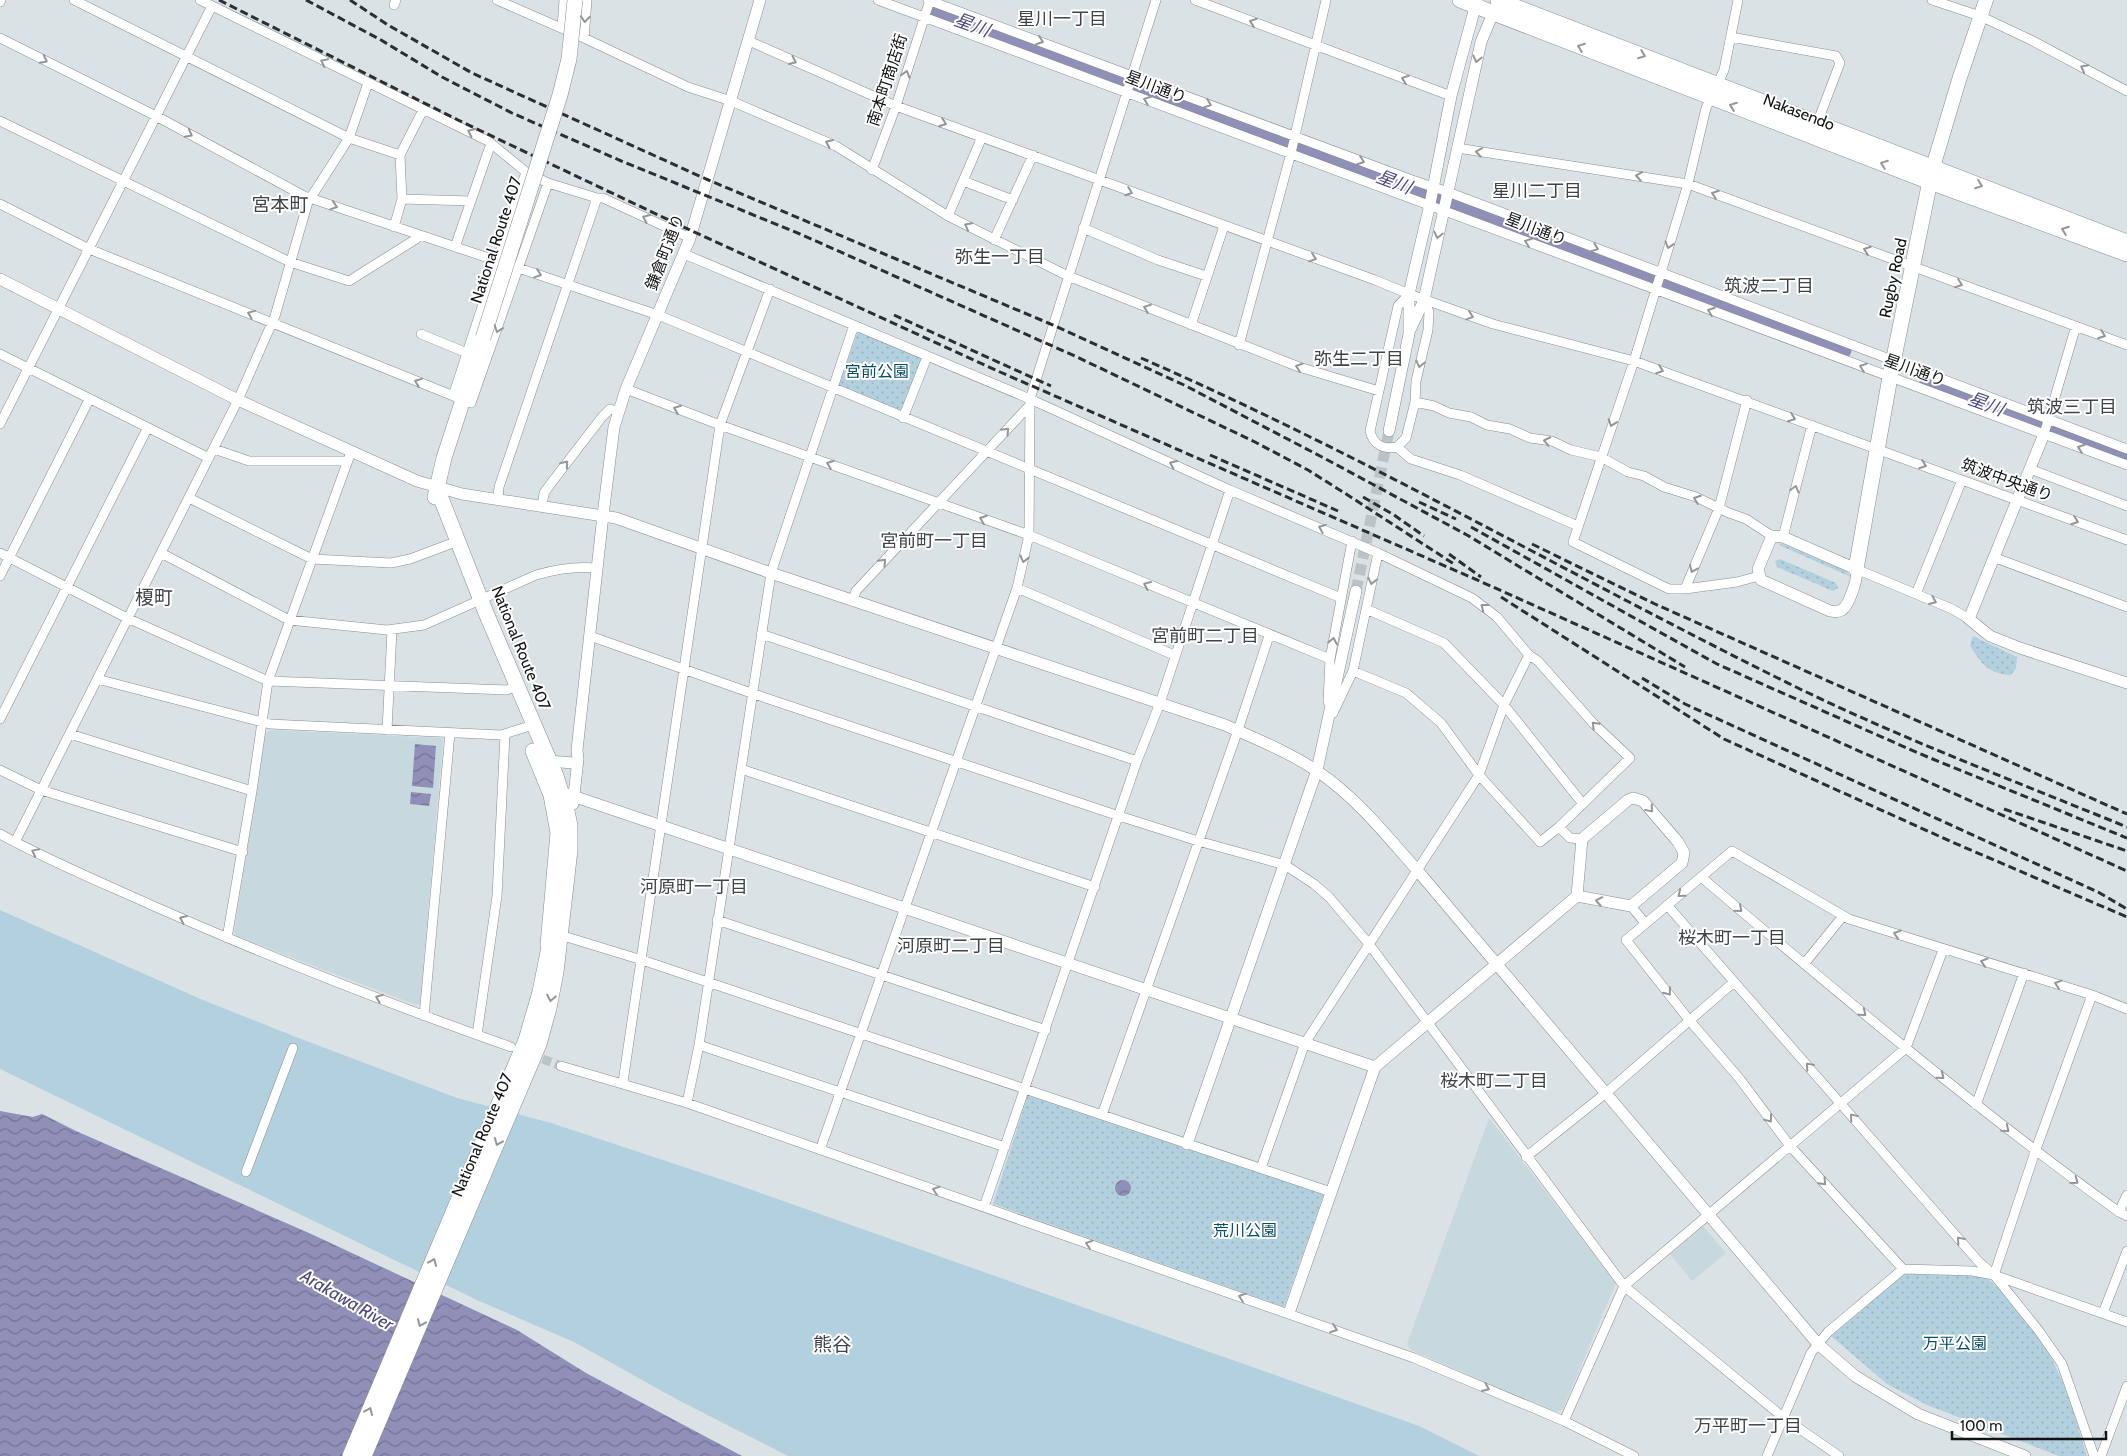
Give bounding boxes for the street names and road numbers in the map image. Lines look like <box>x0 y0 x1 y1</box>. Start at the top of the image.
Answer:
street label: 南本町商店街 <box>863 31 911 129</box>
street label: 星川通り <box>1123 67 1189 107</box>
street label: Nakasendo <box>1761 90 1838 134</box>
street label: National Route 407 <box>467 174 525 306</box>
street label: 星川通り <box>1503 209 1569 249</box>
street label: 鎌倉町通り <box>642 211 688 293</box>
street label: Rugby Road <box>1875 236 1911 320</box>
street label: 星川通り <box>1882 350 1948 390</box>
street label: 筑波中央通り <box>1959 455 2055 505</box>
street label: National Route 407 <box>487 583 555 713</box>
street label: National Route 407 <box>447 1070 517 1200</box>

